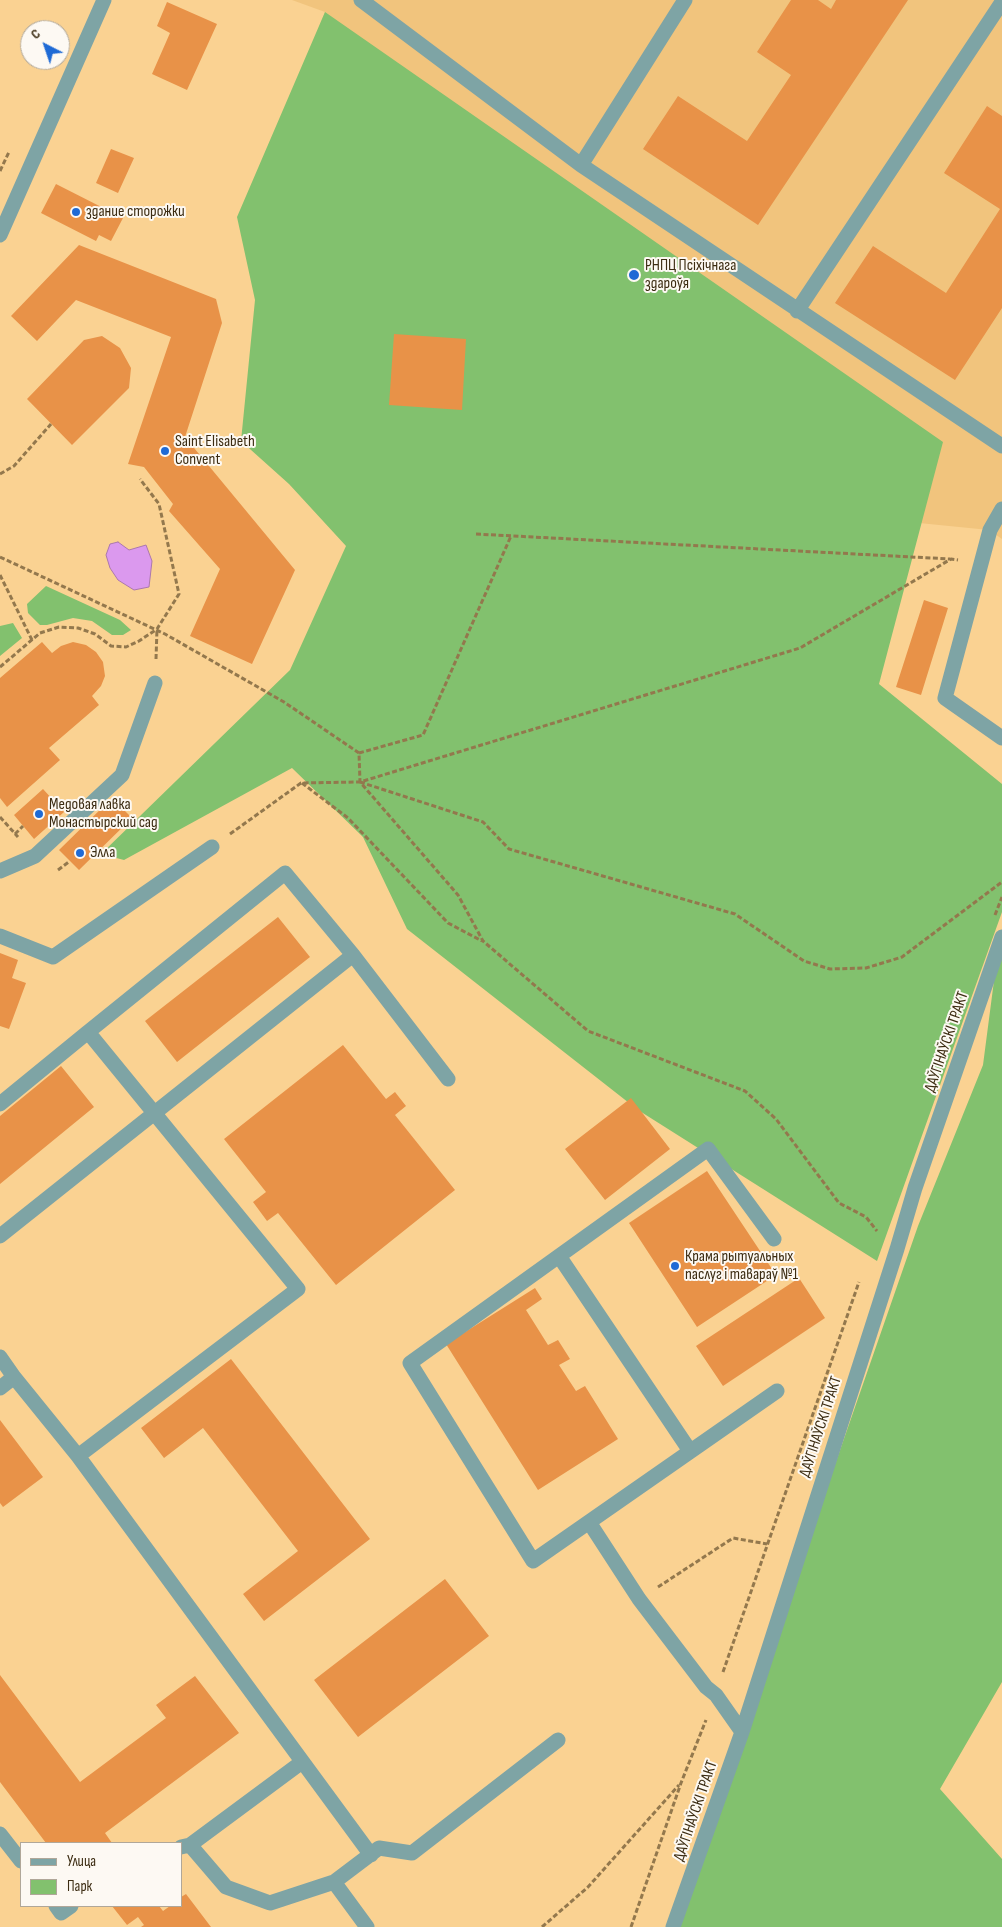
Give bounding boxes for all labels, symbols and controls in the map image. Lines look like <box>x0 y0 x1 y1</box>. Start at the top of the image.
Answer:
north arrow <box>20 20 70 70</box>
text: С <box>27 25 44 43</box>
place label: здание сторожки <box>86 202 185 222</box>
marker: здание сторожки <box>70 206 82 218</box>
place label: РНПЦ Псіхічнага здароўя <box>645 256 736 294</box>
marker: РНПЦ Псіхічнага здароўя <box>627 268 641 282</box>
place label: Saint Elisabeth Convent <box>175 432 255 470</box>
marker: Saint Elisabeth Convent <box>159 445 171 457</box>
place label: Медовая лавка Монастырский сад <box>49 795 158 833</box>
marker: Медовая лавка Монастырский сад <box>33 808 45 820</box>
place label: Элла <box>90 843 115 863</box>
marker: Элла <box>74 847 86 859</box>
street label: ДАЎГІНАЎСКІ ТРАКТ <box>921 989 973 1095</box>
place label: Крама рытуальных паслуг і тавараў №1 <box>685 1247 798 1285</box>
marker: Крама рытуальных паслуг і тавараў №1 <box>669 1260 681 1272</box>
street label: ДАЎГІНАЎСКІ ТРАКТ <box>796 1374 846 1480</box>
street label: ДАЎГІНАЎСКІ ТРАКТ <box>670 1758 722 1864</box>
legend <box>20 1842 182 1907</box>
text: Улица <box>67 1852 96 1871</box>
text: Парк <box>67 1877 92 1896</box>

